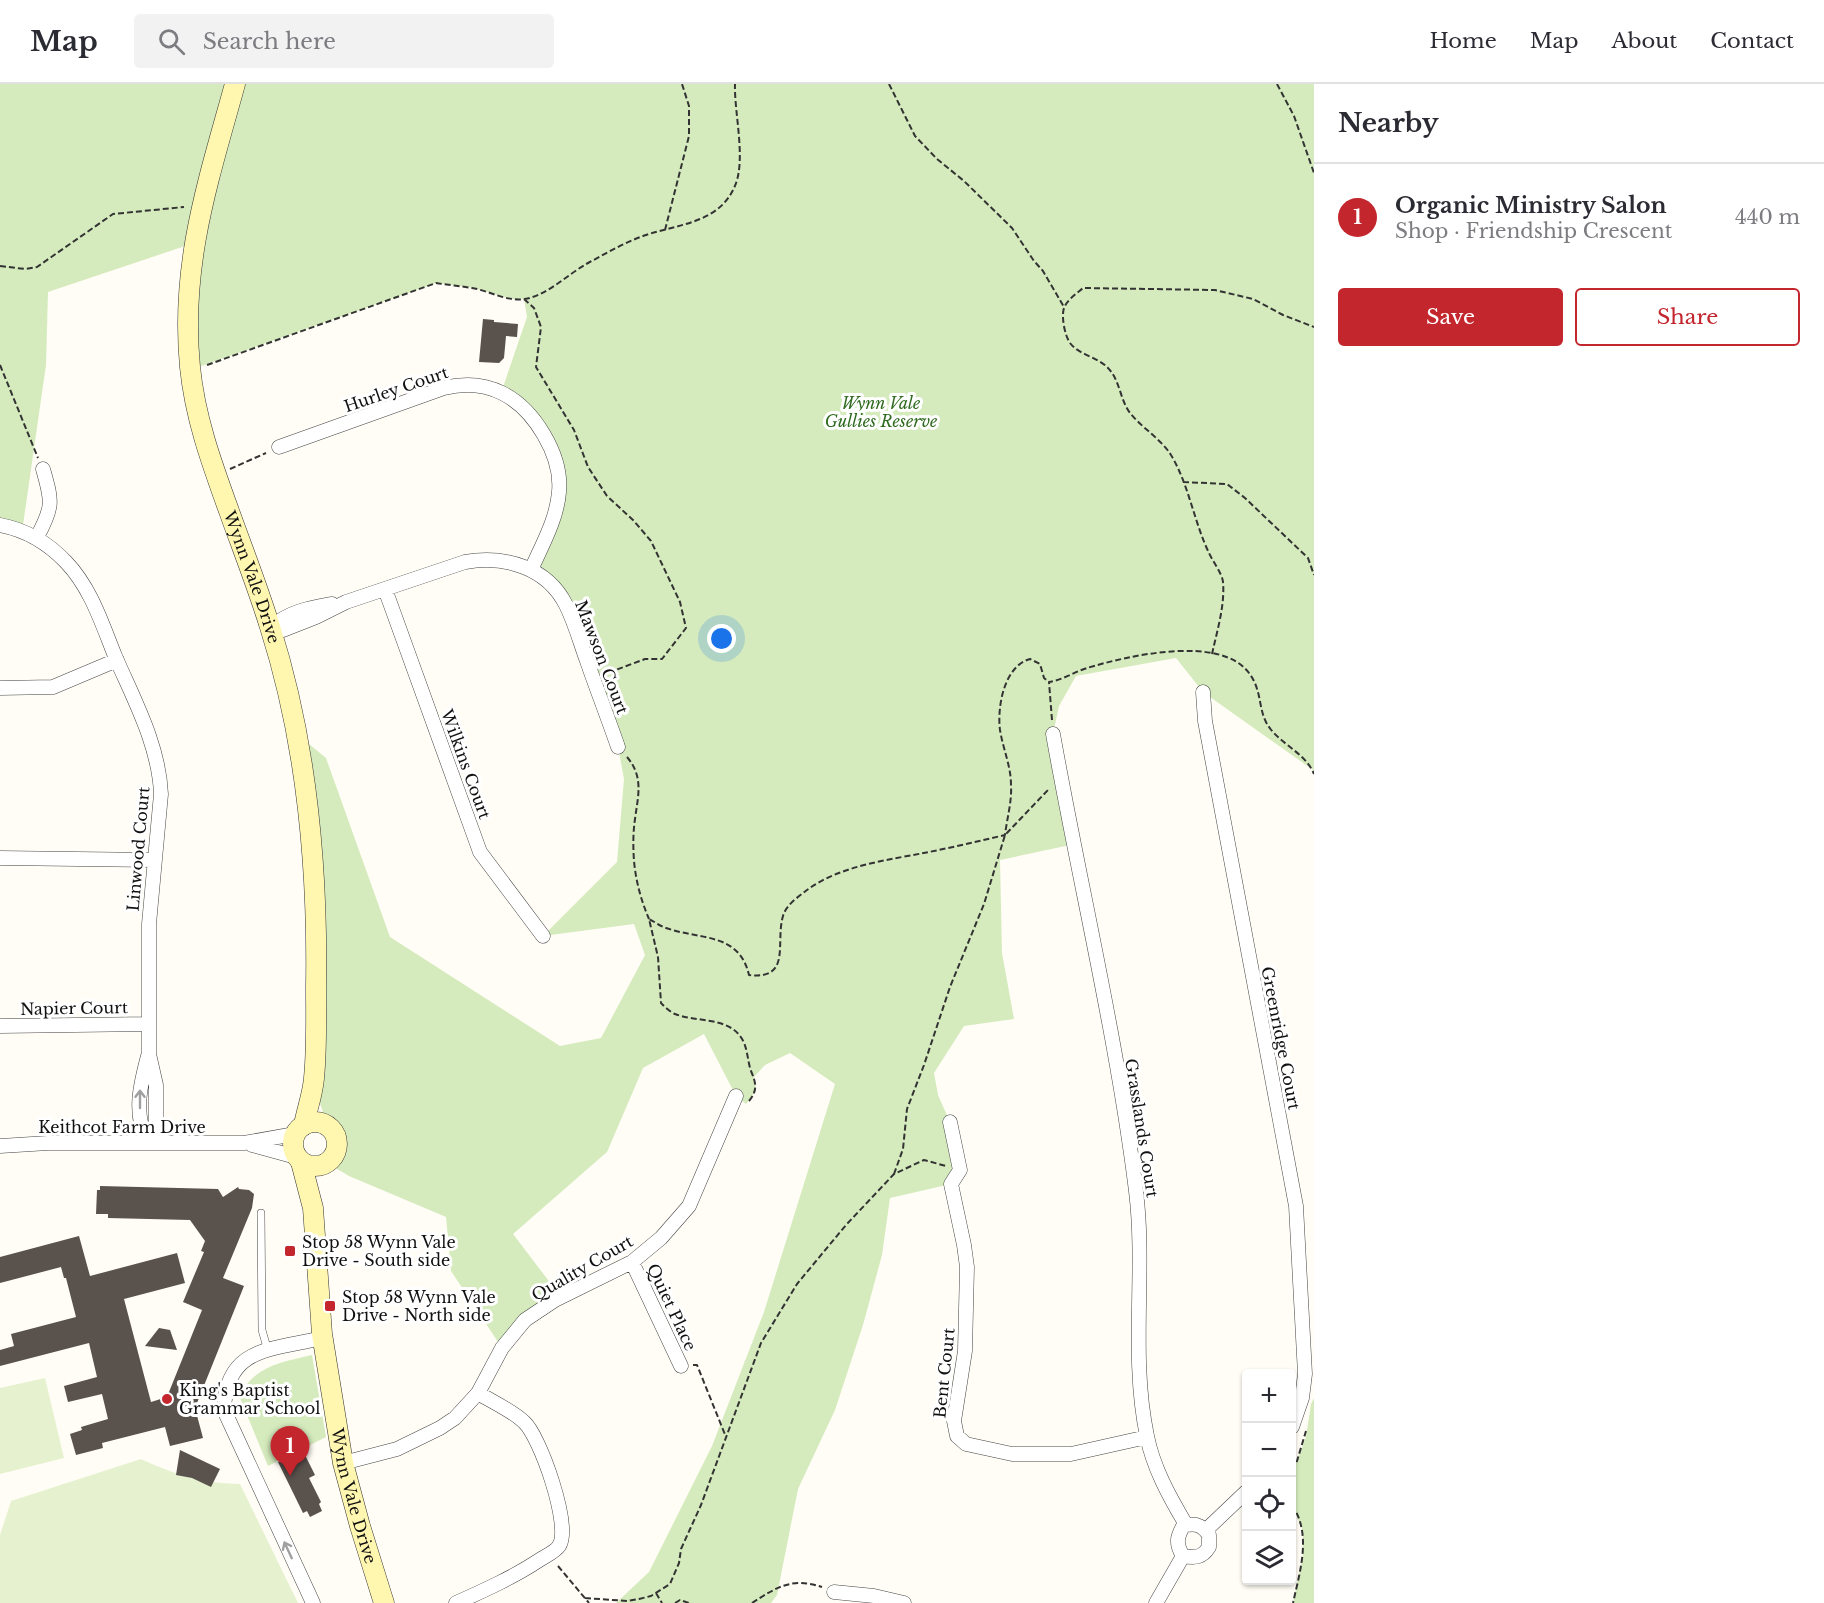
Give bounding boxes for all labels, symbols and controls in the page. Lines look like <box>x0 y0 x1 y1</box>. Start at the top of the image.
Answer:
search box <box>134 14 554 68</box>
text: Map <box>30 24 98 59</box>
icon: search <box>155 25 188 58</box>
text: Search here <box>203 28 336 55</box>
text: Home <box>1430 28 1497 54</box>
text: Map <box>1530 28 1578 54</box>
text: About <box>1611 28 1677 54</box>
text: Contact <box>1710 28 1794 54</box>
text: Nearby <box>1338 107 1439 139</box>
text: Organic Ministry Salon <box>1395 192 1667 219</box>
text: 1 <box>1353 205 1362 229</box>
text: 440 m <box>1735 205 1800 229</box>
text: Shop · Friendship Crescent <box>1395 219 1672 243</box>
button: Save <box>1338 288 1563 346</box>
button: Share <box>1575 288 1800 346</box>
street label: Hurley Court <box>341 362 451 416</box>
park label: Wynn Vale Gullies Reserve <box>825 393 938 431</box>
street label: Wynn Vale Drive <box>219 507 284 646</box>
street label: Mawson Court <box>571 597 633 717</box>
your location <box>707 624 736 653</box>
street label: Wilkins Court <box>437 705 495 822</box>
street label: Linwood Court <box>123 786 153 912</box>
street label: Greenridge Court <box>1257 965 1305 1111</box>
street label: Napier Court <box>20 997 128 1019</box>
street label: Grasslands Court <box>1121 1057 1163 1199</box>
one-way arrow <box>134 1089 146 1109</box>
street label: Keithcot Farm Drive <box>38 1117 206 1137</box>
street label: Quality Court <box>528 1231 636 1305</box>
place label: Stop 58 Wynn Vale Drive - South side <box>302 1232 456 1270</box>
marker: Stop 58 Wynn Vale Drive - South side <box>283 1244 297 1258</box>
street label: Quiet Place <box>643 1260 701 1354</box>
place label: Stop 58 Wynn Vale Drive - North side <box>342 1287 496 1325</box>
marker: Stop 58 Wynn Vale Drive - North side <box>323 1299 337 1313</box>
street label: Bent Court <box>929 1327 959 1419</box>
map controls <box>1242 1369 1296 1585</box>
button: + <box>1242 1369 1296 1423</box>
place label: King's Baptist Grammar School <box>179 1380 320 1418</box>
marker: King's Baptist Grammar School <box>160 1392 174 1406</box>
button: − <box>1242 1423 1296 1477</box>
pin: 1 <box>270 1426 310 1476</box>
street label: Wynn Vale Drive <box>327 1426 381 1566</box>
button: locate <box>1242 1477 1296 1531</box>
button: layers <box>1242 1531 1296 1585</box>
one-way arrow <box>282 1542 294 1560</box>

